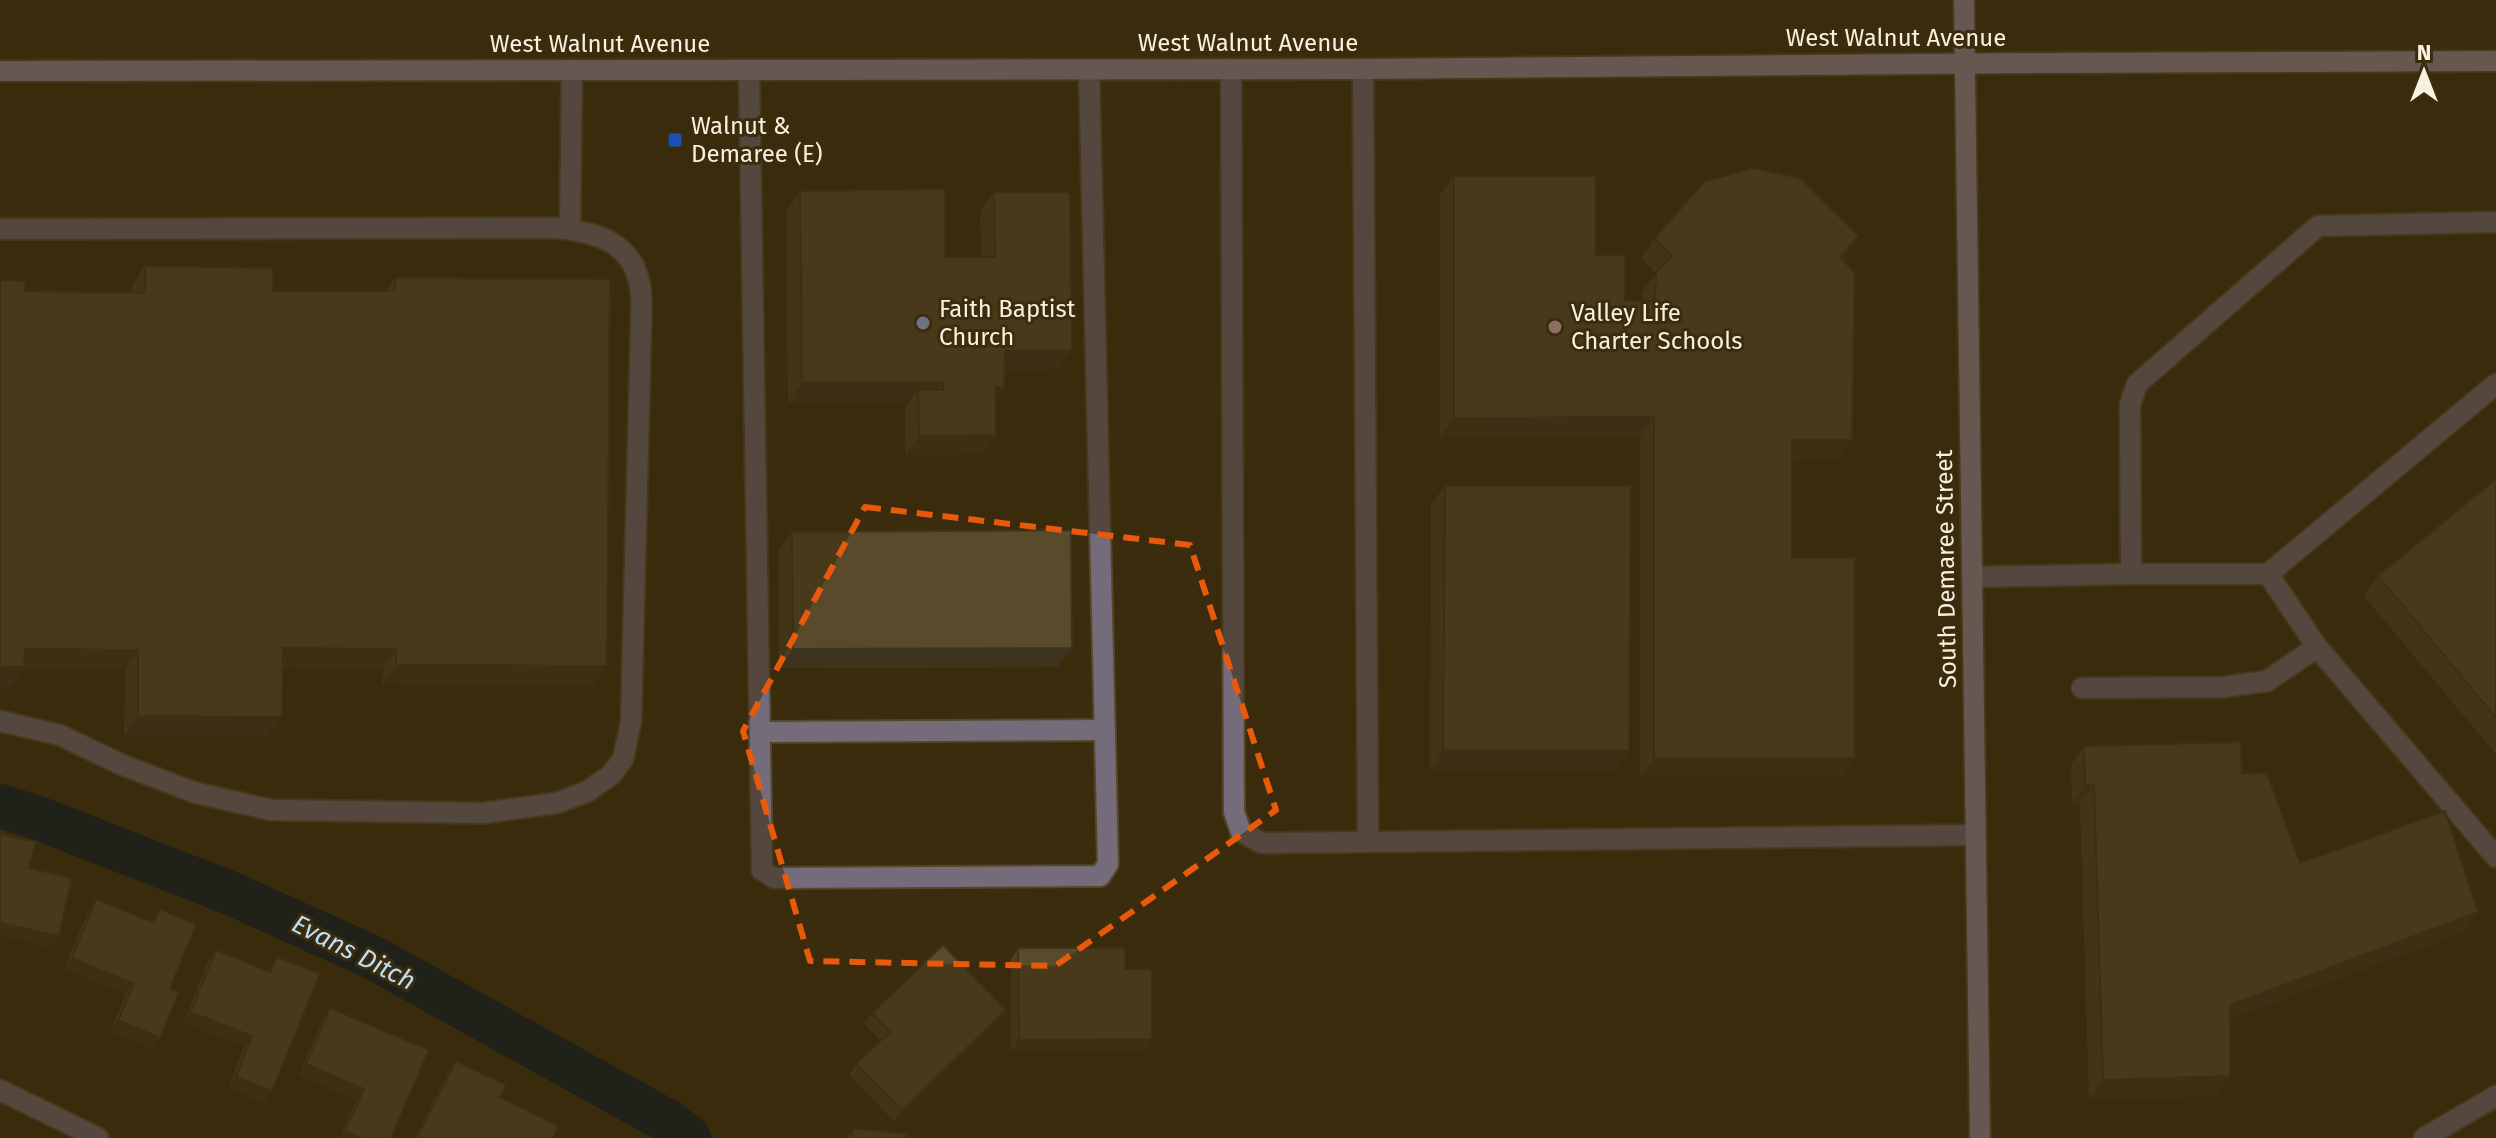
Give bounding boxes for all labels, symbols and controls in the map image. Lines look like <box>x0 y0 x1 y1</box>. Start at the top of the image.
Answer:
street label: West Walnut Avenue <box>1786 24 2006 52</box>
street label: West Walnut Avenue <box>1138 29 1358 57</box>
street label: West Walnut Avenue <box>490 30 710 58</box>
north arrow <box>2384 32 2464 112</box>
text: N <box>2417 39 2431 66</box>
place label: Walnut & Demaree (E) <box>691 112 823 168</box>
marker: Walnut & Demaree (E) <box>666 131 684 149</box>
place label: Faith Baptist Church <box>939 295 1076 351</box>
place label: Valley Life Charter Schools <box>1571 299 1742 355</box>
marker: Faith Baptist Church <box>914 314 932 332</box>
marker: Valley Life Charter Schools <box>1546 318 1564 336</box>
street label: South Demaree Street <box>1930 449 1962 688</box>
water label: Evans Ditch <box>287 908 421 997</box>

